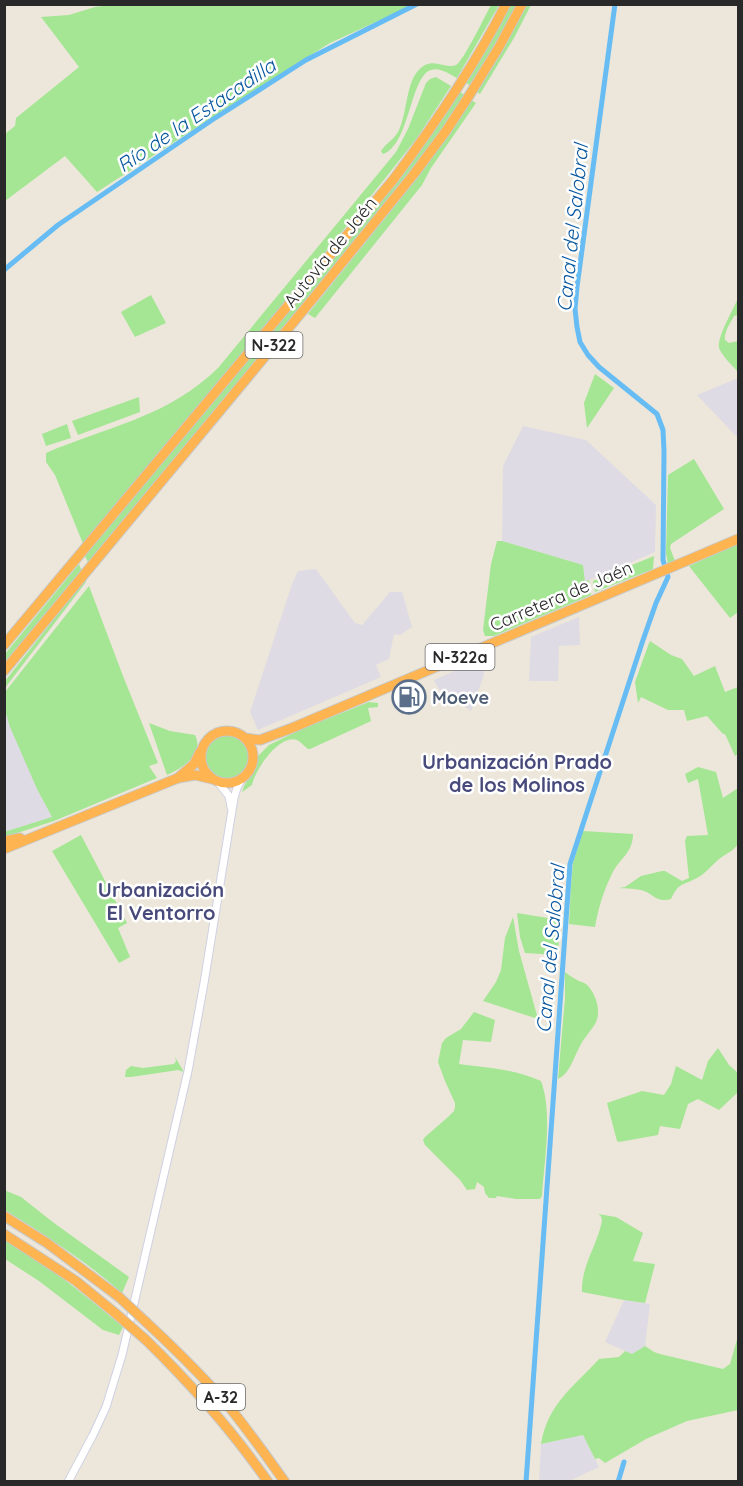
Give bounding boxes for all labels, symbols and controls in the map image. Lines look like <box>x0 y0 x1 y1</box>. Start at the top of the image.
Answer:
water label: Río de la Estacadilla <box>112 52 282 177</box>
water label: Canal del Salobral <box>551 141 593 313</box>
street label: Autovía de Jaén <box>278 192 382 312</box>
road number: N-322 <box>246 332 302 358</box>
street label: Carretera de Jaén <box>486 556 636 636</box>
road number: N-322a <box>426 644 494 670</box>
fuel station icon: Moeve <box>391 679 427 715</box>
place label: Moeve <box>432 686 489 709</box>
district label: Urbanización Prado de los Molinos <box>422 749 612 797</box>
water label: Canal del Salobral <box>530 862 570 1034</box>
district label: Urbanización El Ventorro <box>98 877 224 925</box>
road number: A-32 <box>197 1384 245 1410</box>

